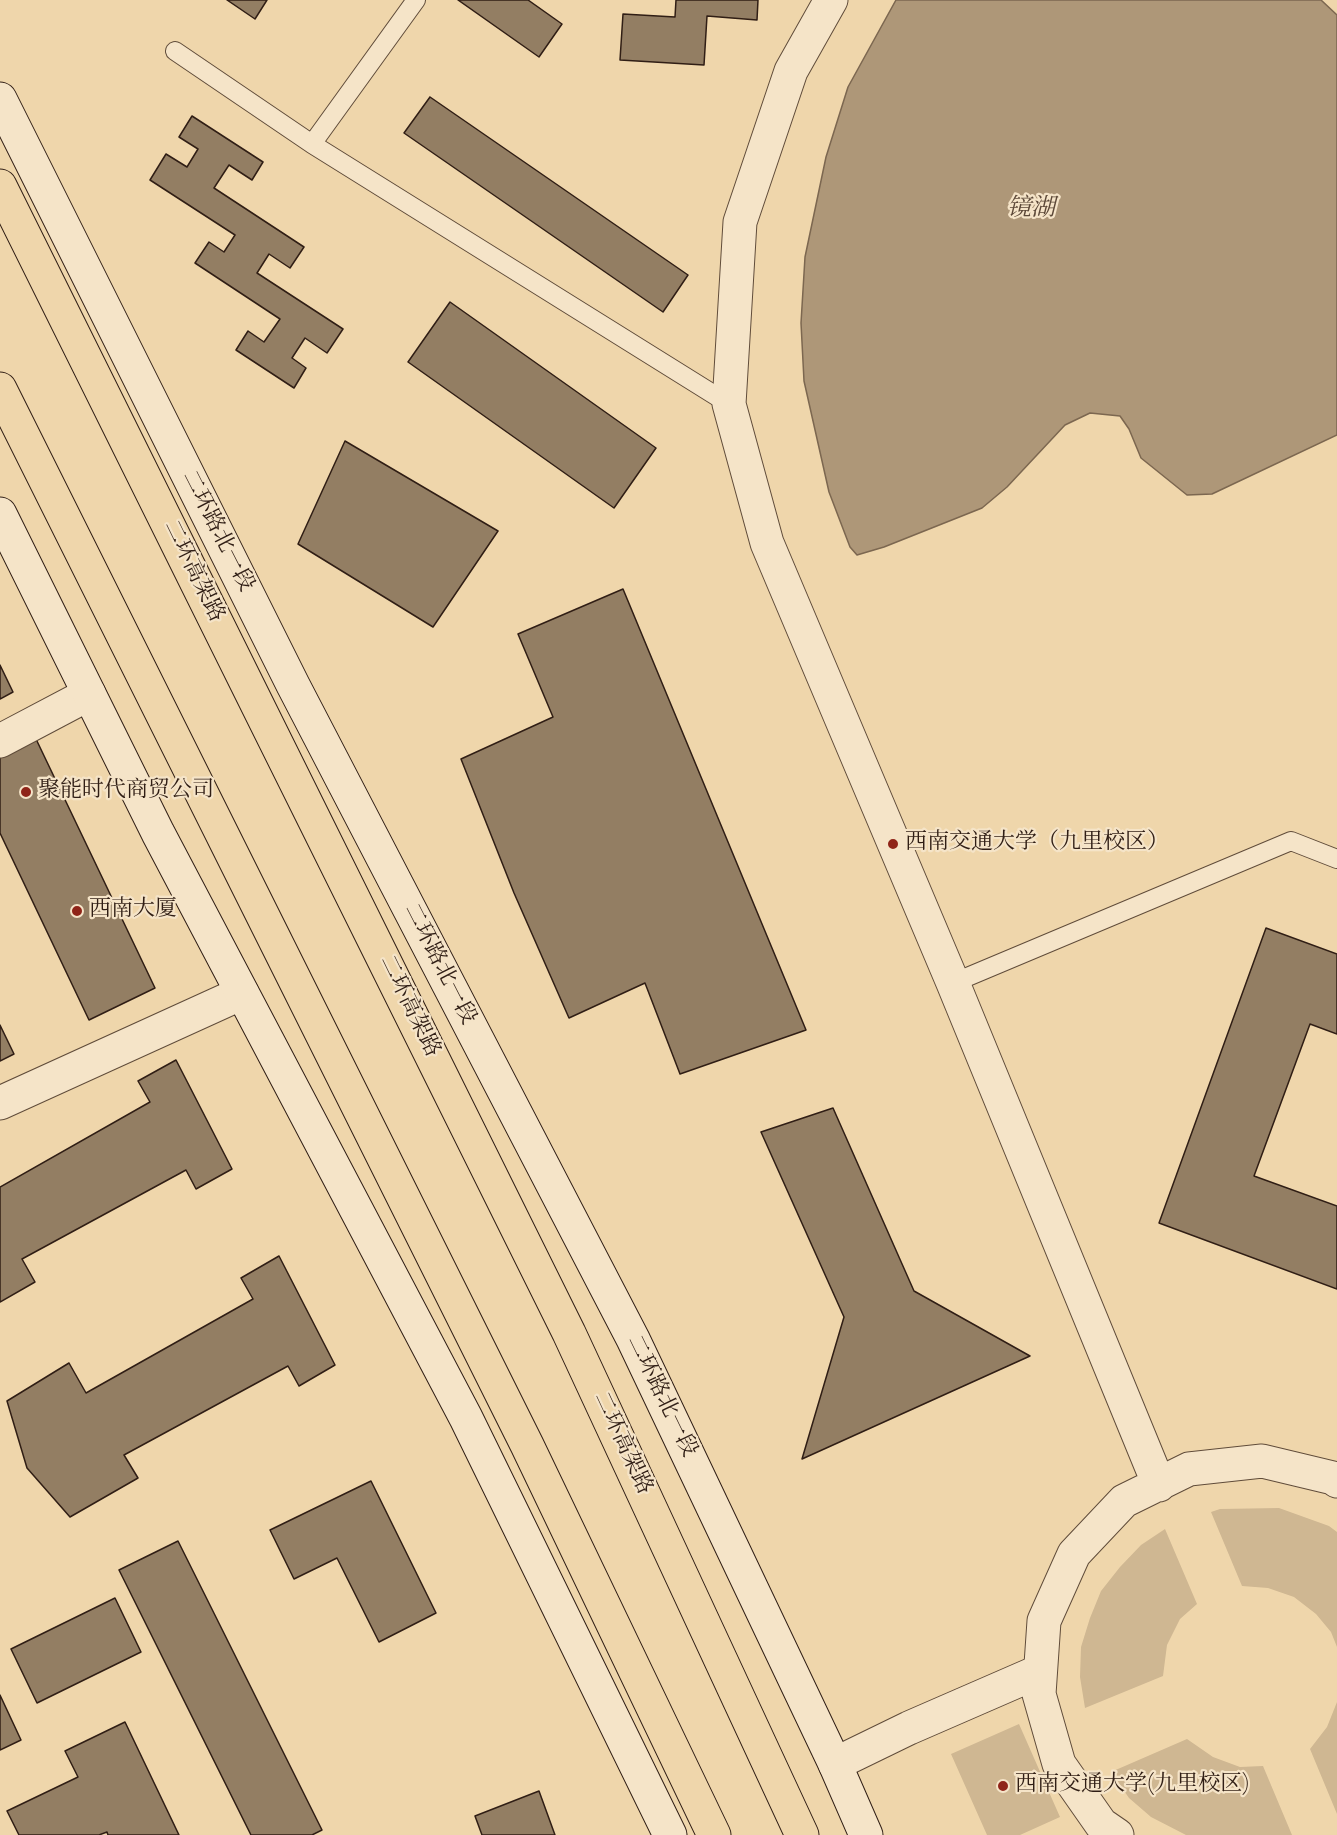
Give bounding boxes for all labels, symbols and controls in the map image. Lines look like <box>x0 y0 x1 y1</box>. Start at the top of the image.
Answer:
water label: 镜湖 <box>1007 197 1055 225</box>
street label: 二环路北一段 <box>174 467 258 597</box>
street label: 二环高架路 <box>156 517 228 627</box>
place label: 聚能时代商贸公司 <box>38 779 214 805</box>
marker: 聚能时代商贸公司 <box>19 785 33 799</box>
place label: 西南交通大学（九里校区） <box>905 831 1169 857</box>
marker: 西南交通大学（九里校区） <box>886 837 900 851</box>
place label: 西南大厦 <box>89 898 177 924</box>
street label: 二环路北一段 <box>396 900 480 1030</box>
marker: 西南大厦 <box>70 904 84 918</box>
street label: 二环高架路 <box>372 952 444 1062</box>
street label: 二环路北一段 <box>619 1332 701 1462</box>
street label: 二环高架路 <box>586 1389 656 1499</box>
place label: 西南交通大学(九里校区) <box>1015 1773 1249 1799</box>
marker: 西南交通大学(九里校区) <box>996 1779 1010 1793</box>

